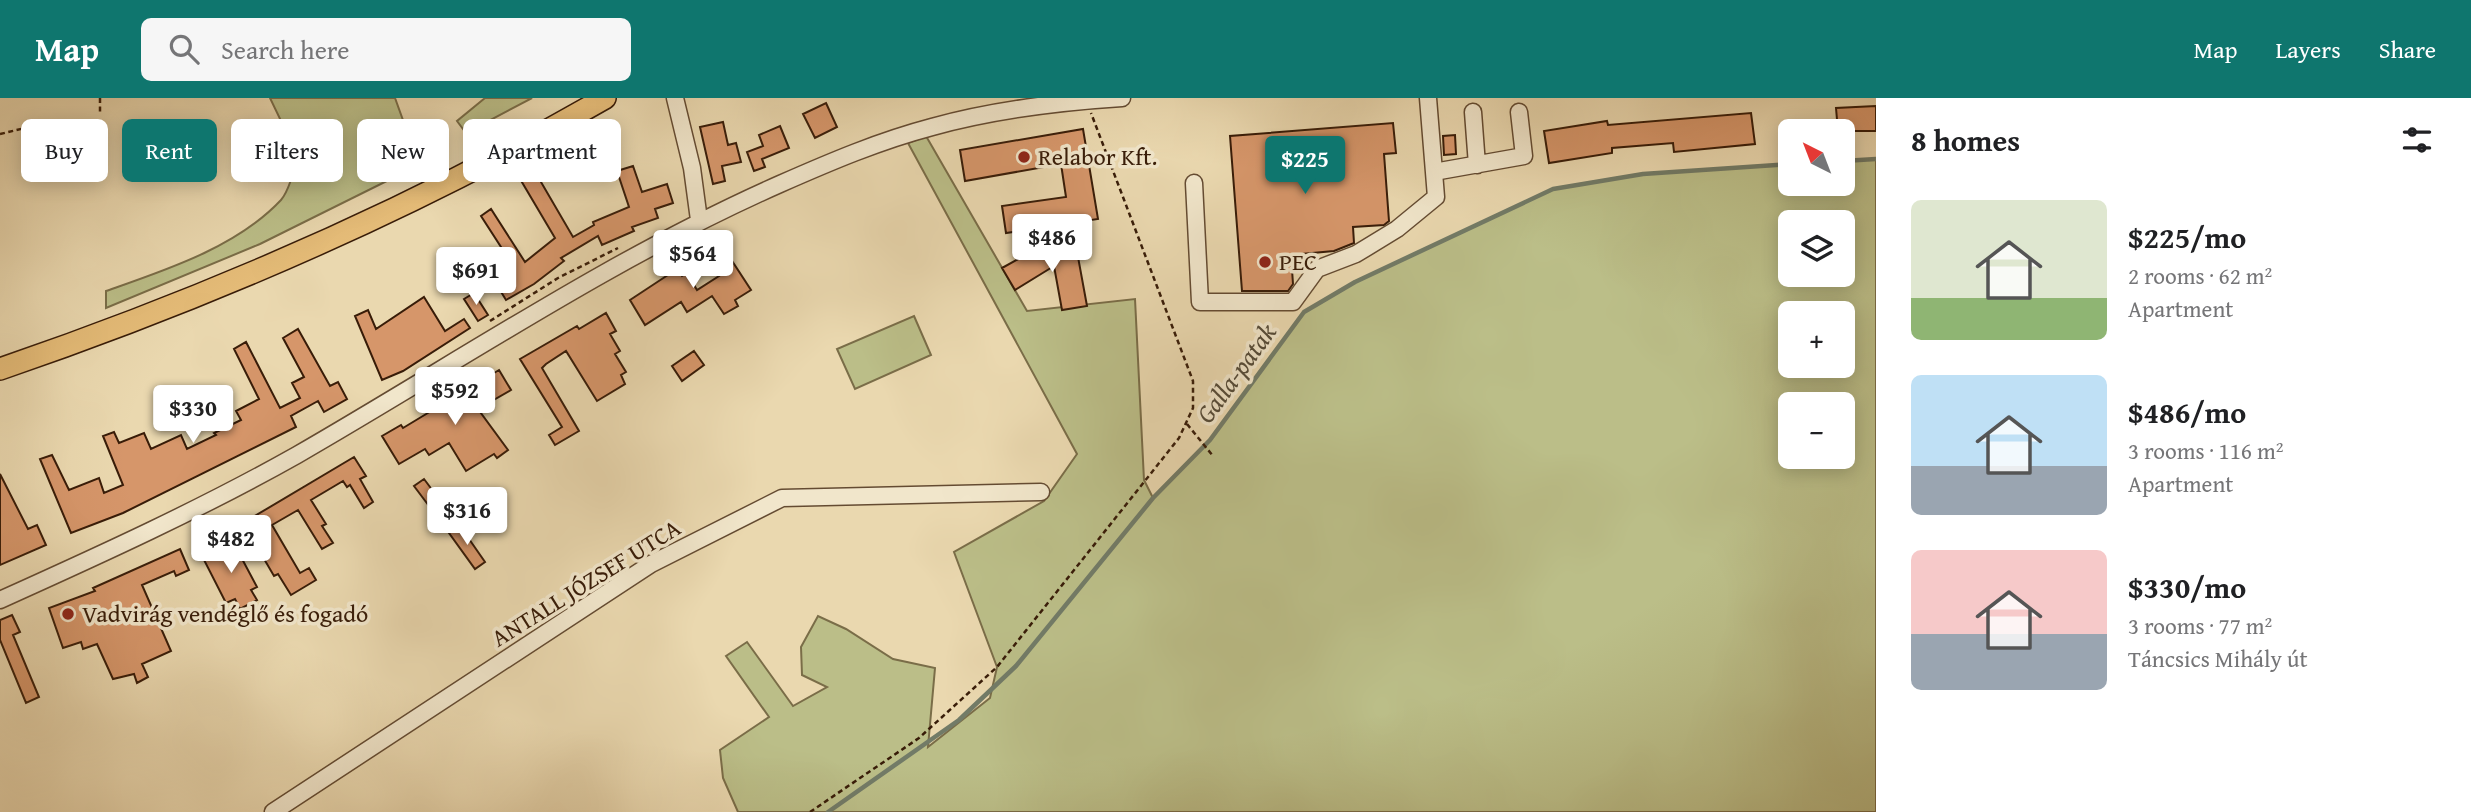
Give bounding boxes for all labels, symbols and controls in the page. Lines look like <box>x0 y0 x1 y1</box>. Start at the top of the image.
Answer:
search box <box>141 18 631 81</box>
text: Map <box>35 25 99 73</box>
icon: search <box>165 30 203 68</box>
text: Search here <box>221 30 349 69</box>
text: Map <box>2194 32 2237 67</box>
text: Layers <box>2275 32 2341 67</box>
text: Share <box>2379 32 2436 67</box>
text: 8 homes <box>1911 118 2020 162</box>
chip: Buy <box>21 119 108 182</box>
chip: Rent <box>122 119 217 182</box>
chip: Filters <box>231 119 343 182</box>
chip: New <box>357 119 449 182</box>
chip: Apartment <box>463 119 621 182</box>
north arrow <box>1778 119 1855 196</box>
map controls <box>1778 119 1855 469</box>
icon: filters <box>2398 121 2436 159</box>
pin: $225 <box>1264 136 1346 196</box>
place label: Relabor Kft. <box>1038 139 1157 174</box>
text: $225 <box>1281 142 1329 175</box>
marker: Relabor Kft. <box>1016 149 1032 165</box>
button: layers <box>1778 210 1855 287</box>
pin: $486 <box>1011 214 1093 274</box>
text: $225/mo <box>2128 215 2246 259</box>
text: $486 <box>1028 220 1076 253</box>
icon: home <box>1967 228 2051 312</box>
pin: $564 <box>652 230 734 290</box>
text: $564 <box>669 236 717 269</box>
place label: PEC <box>1279 244 1317 279</box>
pin: $691 <box>435 248 517 307</box>
text: $691 <box>452 253 500 286</box>
marker: PEC <box>1257 254 1273 270</box>
text: 2 rooms · 62 m² <box>2128 259 2272 292</box>
text: Apartment <box>2128 292 2233 325</box>
button: + <box>1778 301 1855 378</box>
water label: Galla-patak <box>1186 314 1285 431</box>
pin: $592 <box>414 368 496 427</box>
text: $592 <box>431 373 479 406</box>
pin: $330 <box>152 386 234 445</box>
text: $486/mo <box>2128 390 2246 434</box>
text: $330 <box>169 391 217 424</box>
button: − <box>1778 392 1855 469</box>
icon: home <box>1967 403 2051 487</box>
text: 3 rooms · 116 m² <box>2128 434 2283 467</box>
text: Apartment <box>2128 467 2233 500</box>
pin: $316 <box>426 488 508 547</box>
text: $316 <box>443 493 491 526</box>
street label: ANTALL JÓZSEF UTCA <box>484 510 688 655</box>
pin: $482 <box>190 516 272 575</box>
text: $482 <box>207 521 255 554</box>
text: $330/mo <box>2128 565 2246 609</box>
icon: home <box>1967 578 2051 662</box>
place label: Vadvirág vendéglő és fogadó <box>82 596 368 631</box>
marker: Vadvirág vendéglő és fogadó <box>60 606 76 622</box>
text: 3 rooms · 77 m² <box>2128 609 2272 642</box>
text: Táncsics Mihály út <box>2128 642 2308 675</box>

